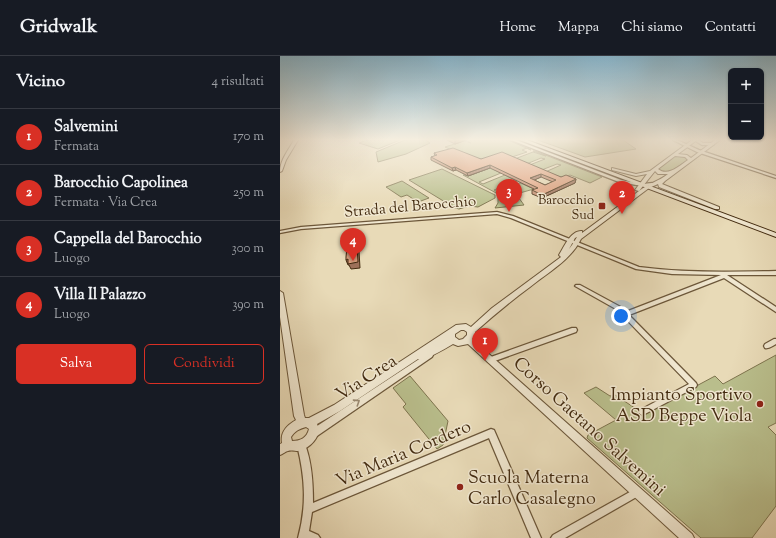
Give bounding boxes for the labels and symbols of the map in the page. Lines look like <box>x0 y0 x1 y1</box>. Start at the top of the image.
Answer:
pin: 3 <box>496 179 522 212</box>
pin: 2 <box>609 181 635 214</box>
street label: Strada del Barocchio <box>343 191 477 224</box>
place label: Barocchio Sud <box>538 192 595 225</box>
marker: Barocchio Sud <box>597 201 607 211</box>
pin: 4 <box>340 228 366 261</box>
your location <box>611 306 631 326</box>
pin: 1 <box>472 328 498 361</box>
street label: Via Crea <box>331 349 403 408</box>
street label: Corso Gaetano Salvemini <box>506 352 671 503</box>
place label: Impianto Sportivo ASD Beppe Viola <box>610 383 752 430</box>
marker: Impianto Sportivo ASD Beppe Viola <box>755 399 765 409</box>
one-way arrow <box>353 400 360 407</box>
street label: Via Maria Cordero <box>332 415 476 495</box>
place label: Scuola Materna Carlo Casalegno <box>468 466 596 513</box>
marker: Scuola Materna Carlo Casalegno <box>455 482 465 492</box>

